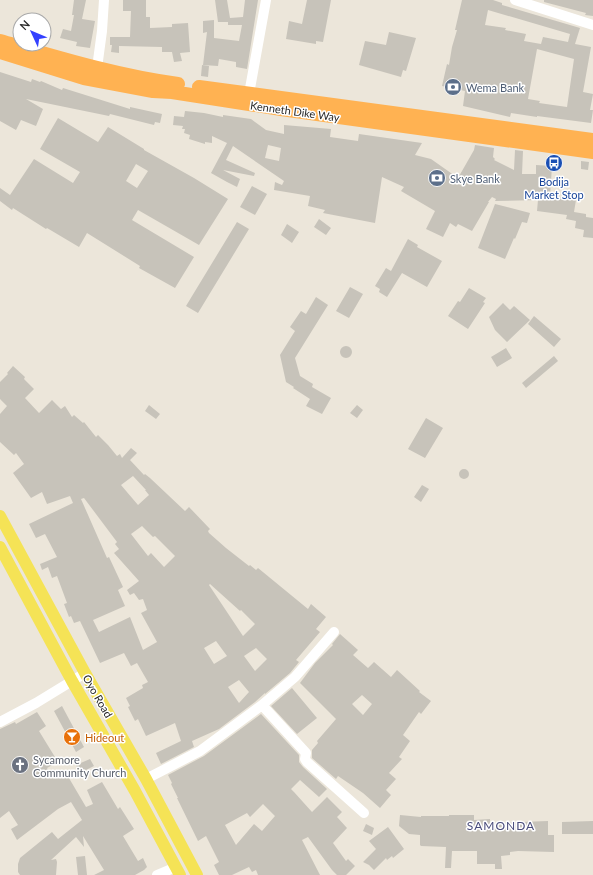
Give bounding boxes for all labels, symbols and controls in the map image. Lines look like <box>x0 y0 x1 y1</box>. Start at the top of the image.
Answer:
north arrow <box>12 12 52 52</box>
text: N <box>17 17 32 32</box>
bank icon: Wema Bank <box>443 77 463 97</box>
place label: Wema Bank <box>466 81 525 94</box>
street label: Kenneth Dike Way <box>250 98 341 124</box>
bus stop icon: Bodija Market Stop <box>544 153 564 173</box>
bank icon: Skye Bank <box>427 168 447 188</box>
place label: Skye Bank <box>450 172 500 185</box>
place label: Bodija Market Stop <box>524 175 584 201</box>
street label: Oyo Road <box>80 672 116 720</box>
bar icon: Hideout <box>62 727 82 747</box>
place label: Hideout <box>85 731 124 744</box>
place label: Sycamore Community Church <box>33 753 126 779</box>
church icon: Sycamore Community Church <box>10 755 30 775</box>
district label: SAMONDA <box>467 818 535 833</box>

